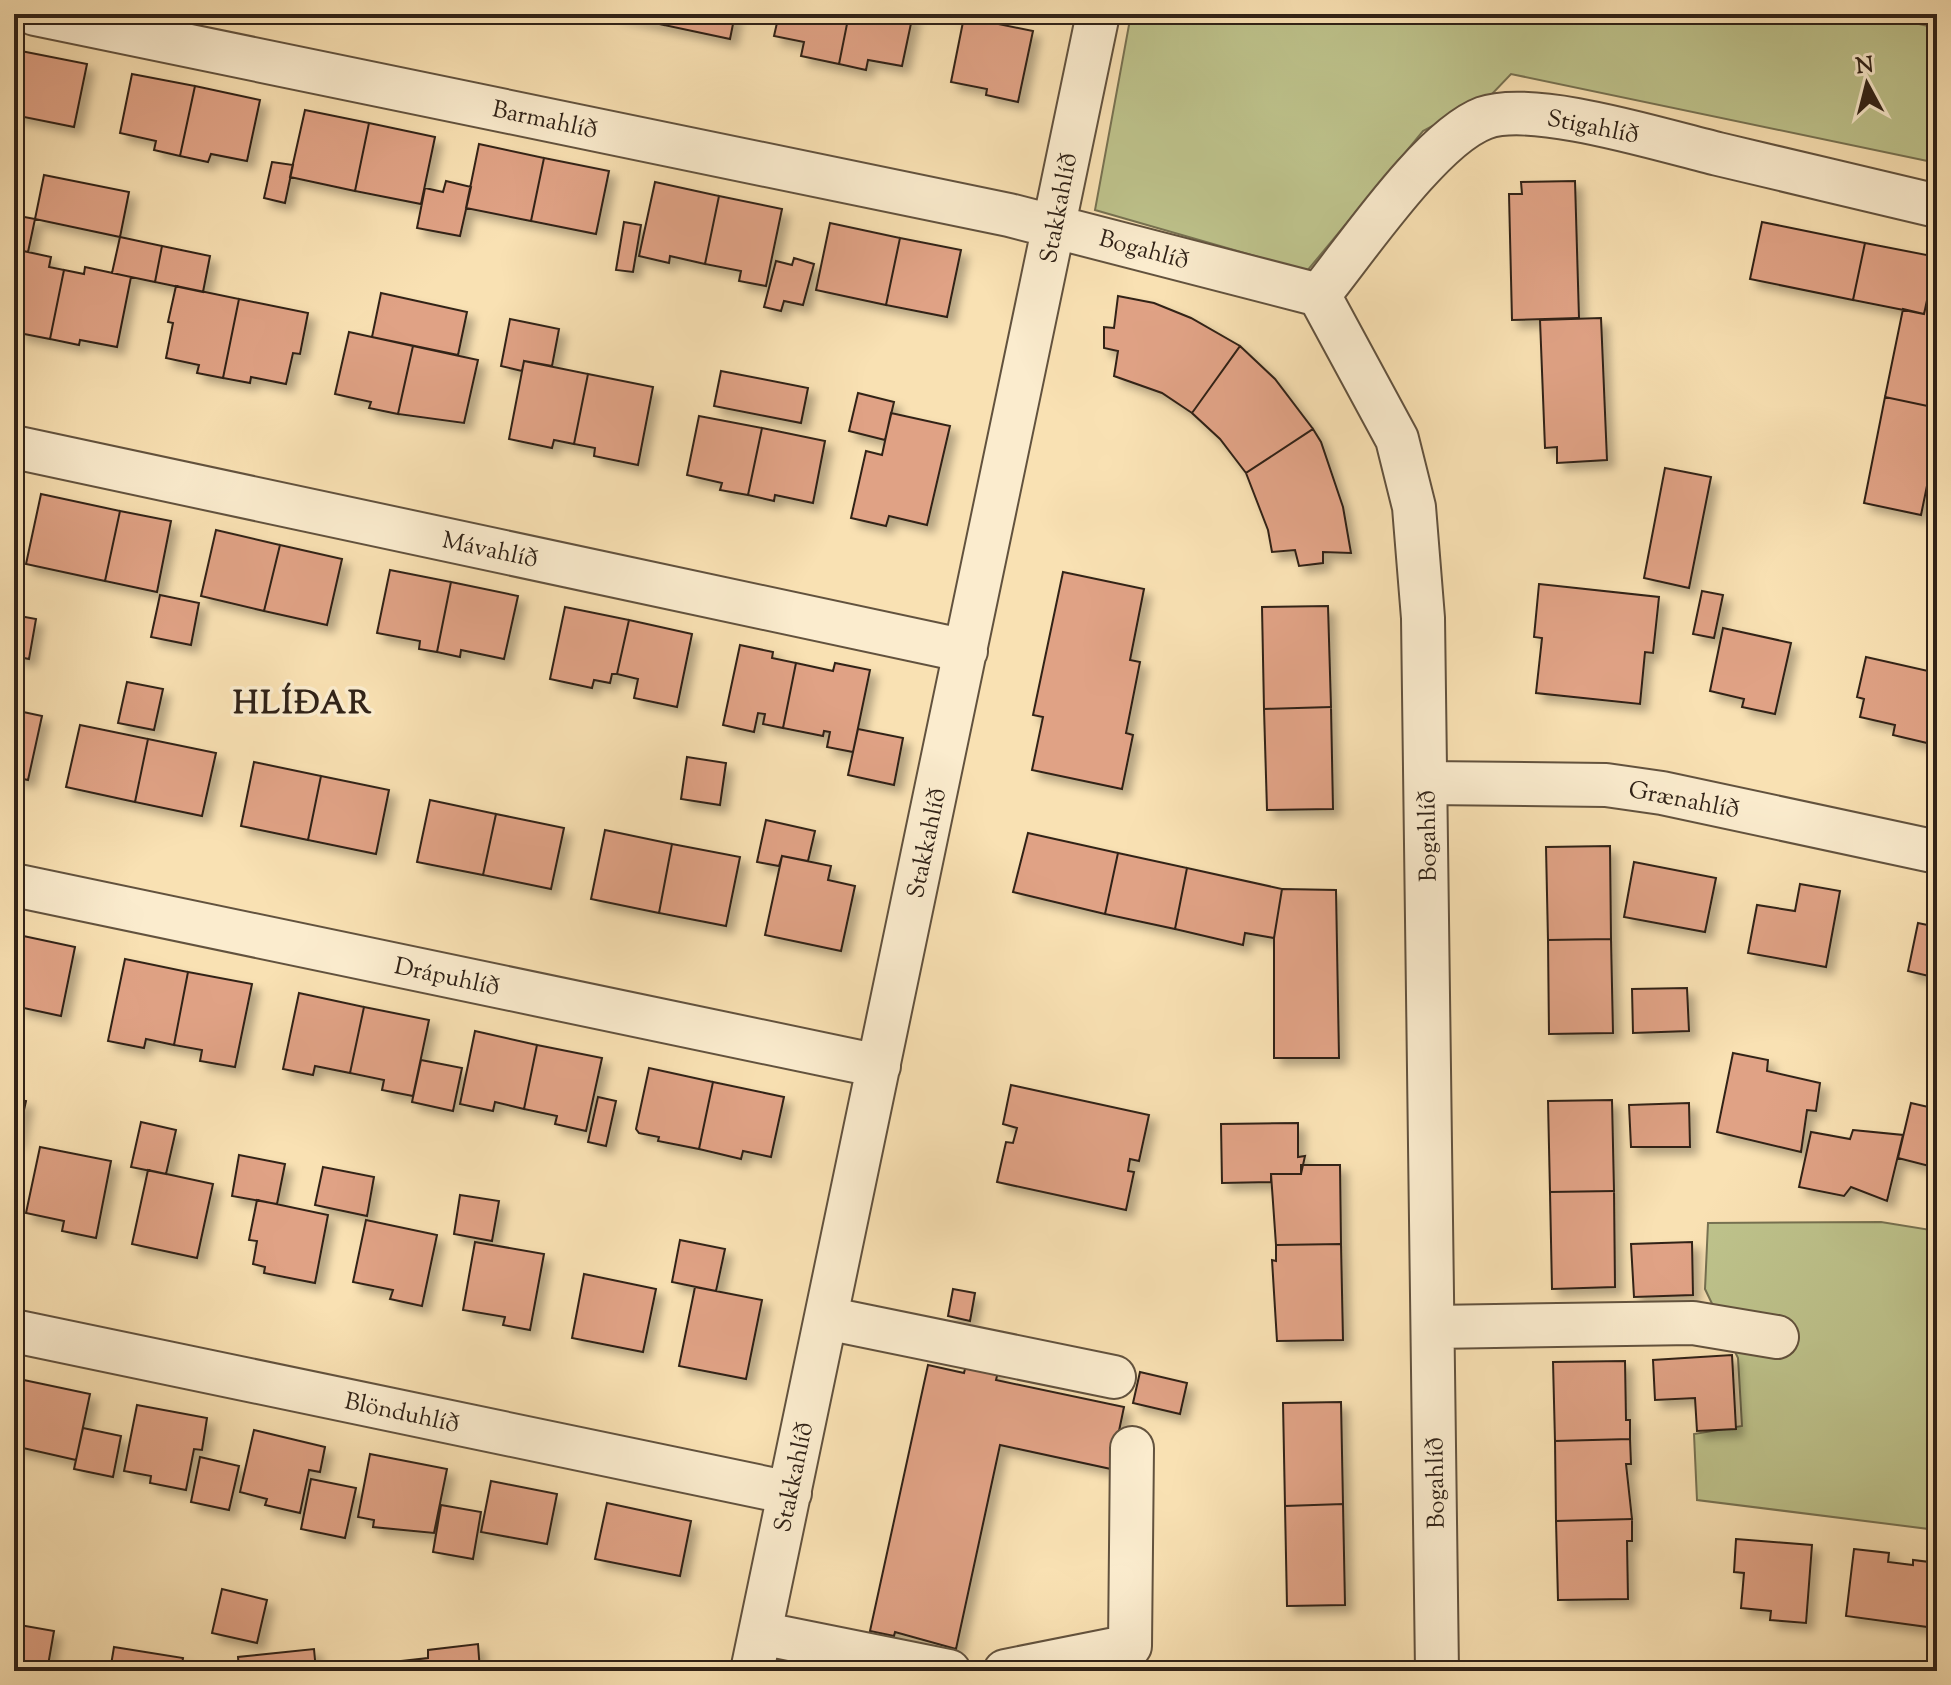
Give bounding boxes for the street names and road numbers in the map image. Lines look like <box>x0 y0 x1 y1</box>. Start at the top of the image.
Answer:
street label: Barmahlíð <box>489 93 600 149</box>
street label: Stigahlíð <box>1544 102 1641 153</box>
street label: Stakkahlíð <box>1033 150 1087 266</box>
street label: Bogahlíð <box>1095 223 1192 279</box>
street label: Mávahlíð <box>439 524 541 578</box>
street label: Grænahlíð <box>1625 774 1742 828</box>
street label: Stakkahlíð <box>900 785 956 901</box>
street label: Bogahlíð <box>1411 790 1447 882</box>
street label: Drápuhlíð <box>391 950 502 1006</box>
street label: Blönduhlíð <box>341 1385 462 1443</box>
street label: Stakkahlíð <box>767 1419 823 1535</box>
street label: Bogahlíð <box>1419 1437 1455 1529</box>

